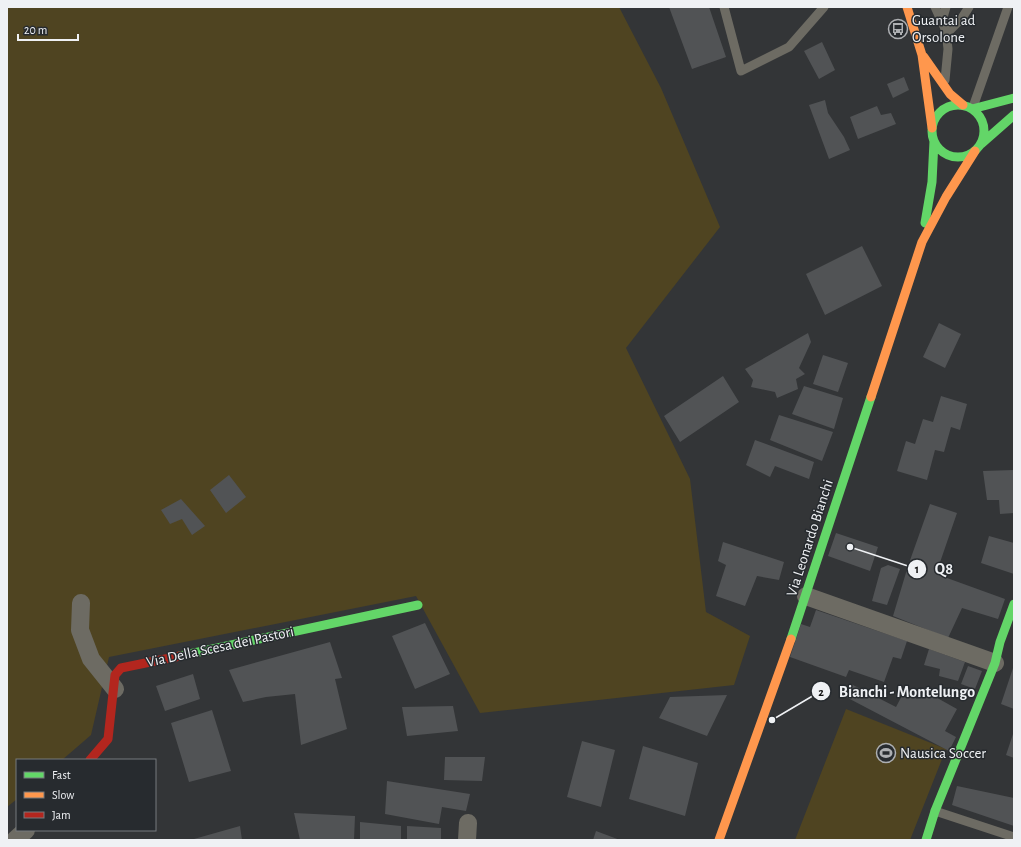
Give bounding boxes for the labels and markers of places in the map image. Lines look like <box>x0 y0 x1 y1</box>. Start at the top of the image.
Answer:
place label: Guantai ad Orsolone <box>912 13 976 45</box>
bus stop icon: Guantai ad Orsolone <box>887 18 909 40</box>
callout: Q8 <box>907 555 961 583</box>
callout: Bianchi - Montelungo <box>811 677 983 705</box>
sports icon: Nausica Soccer <box>875 742 897 764</box>
place label: Nausica Soccer <box>900 746 986 761</box>

